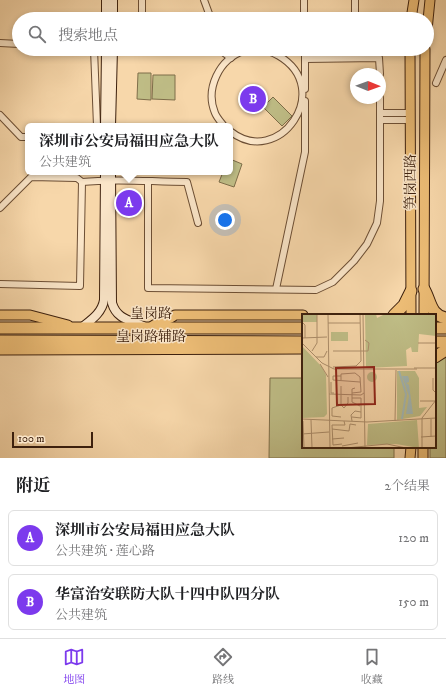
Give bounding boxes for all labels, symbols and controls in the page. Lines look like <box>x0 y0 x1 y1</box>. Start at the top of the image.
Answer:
search box <box>12 12 434 56</box>
icon: search <box>26 23 48 45</box>
text: 搜索地点 <box>58 26 118 45</box>
north arrow <box>350 68 386 104</box>
pin: B <box>240 84 266 114</box>
popup <box>25 123 233 175</box>
text: 深圳市公安局福田应急大队 <box>39 132 219 151</box>
text: 公共建筑 <box>39 154 91 170</box>
street label: 笋岗西路 <box>402 154 420 210</box>
pin: A <box>116 188 142 218</box>
your location <box>215 210 235 230</box>
street label: 皇岗路 <box>130 305 172 323</box>
inset map <box>302 314 436 448</box>
street label: 皇岗路辅路 <box>116 328 186 346</box>
scale bar <box>12 430 93 449</box>
text: 100 m <box>18 432 44 446</box>
text: 附近 <box>16 475 50 497</box>
text: 2个结果 <box>385 478 430 494</box>
text: 深圳市公安局福田应急大队 <box>55 521 235 540</box>
text: A <box>26 530 34 546</box>
text: 120 m <box>398 530 429 546</box>
text: 公共建筑 · 莲心路 <box>55 543 155 559</box>
text: 华富治安联防大队十四中队四分队 <box>55 585 280 604</box>
text: B <box>26 594 34 610</box>
text: 150 m <box>398 594 429 610</box>
text: 公共建筑 <box>55 607 107 623</box>
tab: 地图 <box>63 646 85 687</box>
tab: 路线 <box>212 646 234 687</box>
tab: 收藏 <box>361 646 383 687</box>

